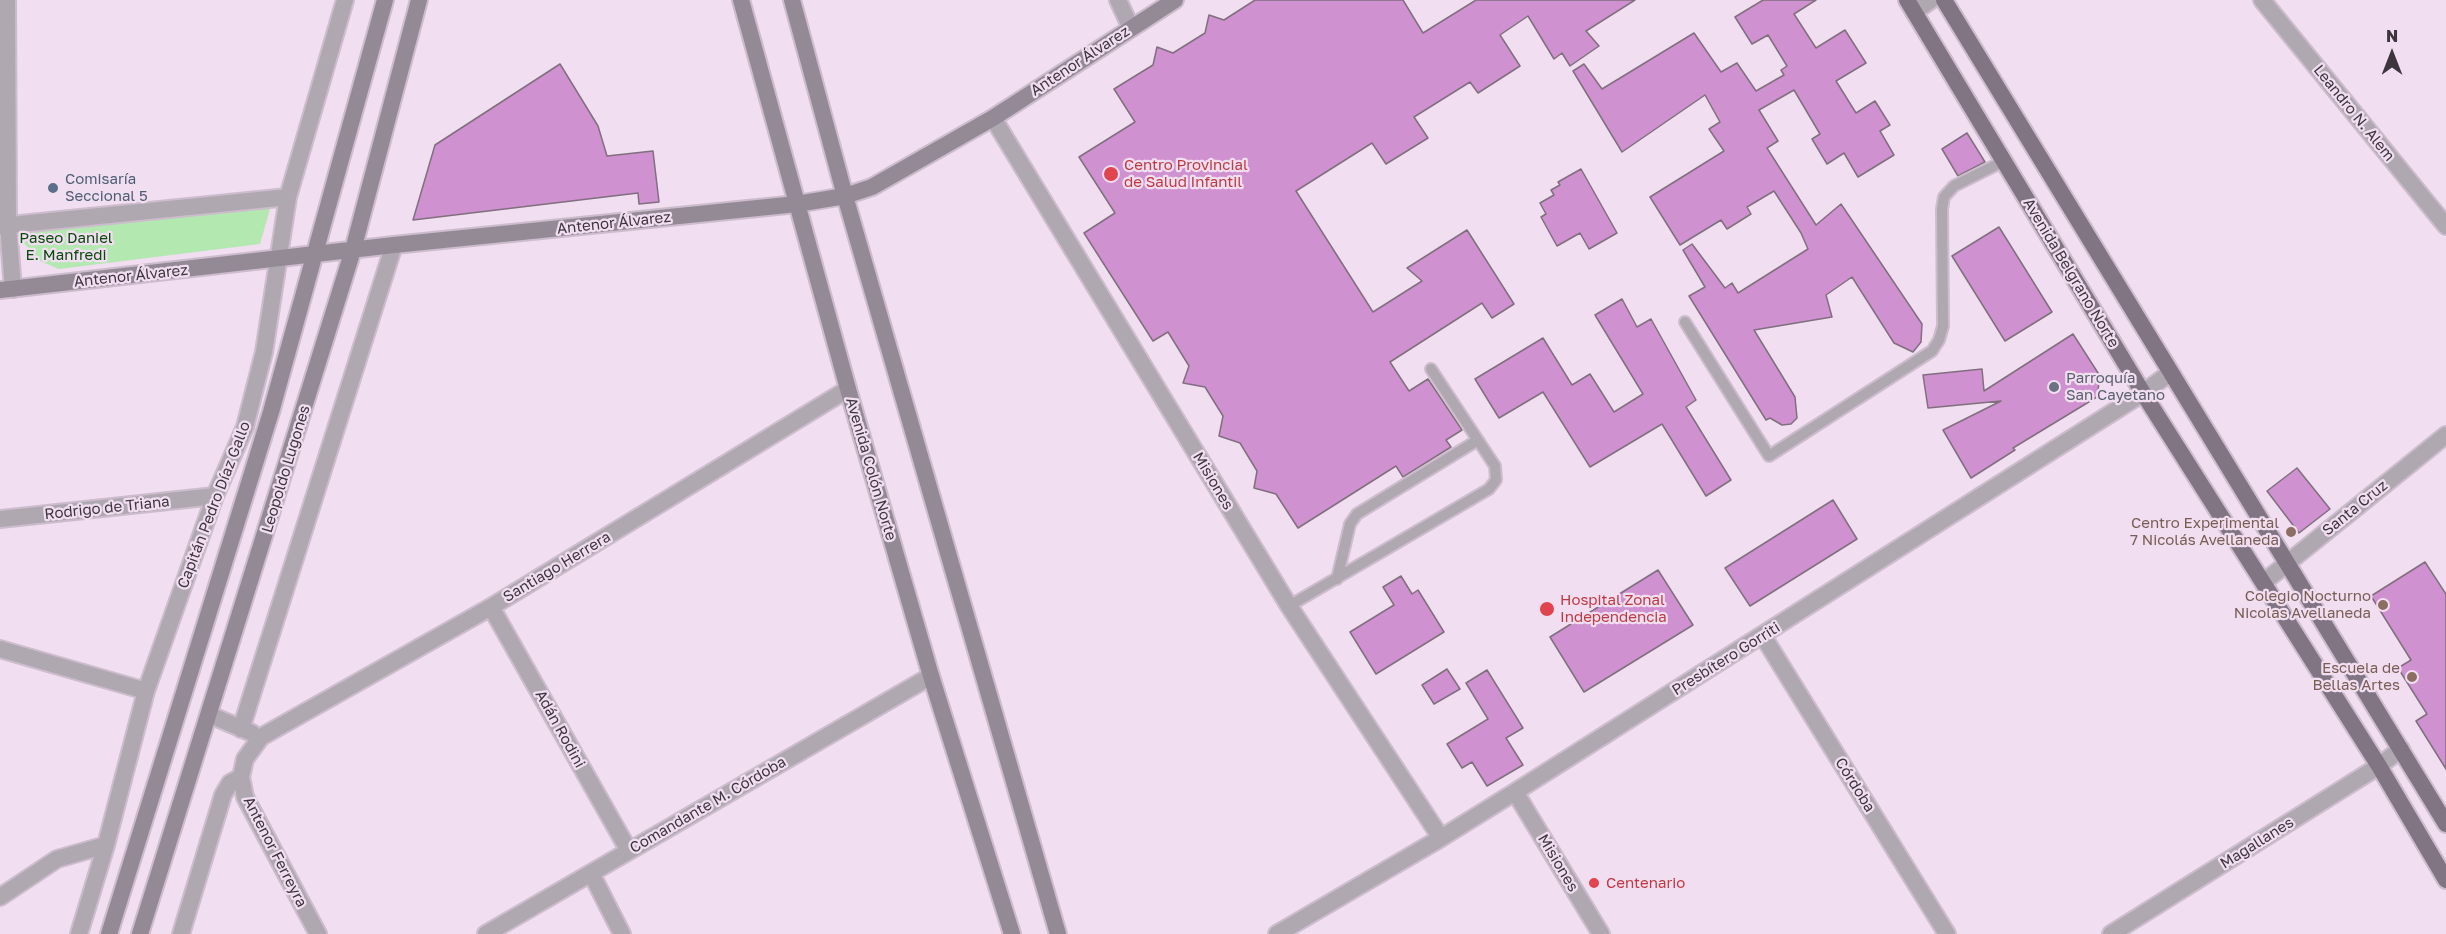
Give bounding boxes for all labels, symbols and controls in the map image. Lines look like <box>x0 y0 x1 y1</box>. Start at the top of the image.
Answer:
street label: Antenor Álvarez <box>1027 22 1133 100</box>
north arrow <box>2362 24 2422 84</box>
text: N <box>2386 26 2398 46</box>
street label: Leandro N. Alem <box>2310 61 2398 165</box>
place label: Centro Provincial de Salud Infantil <box>1124 156 1248 191</box>
marker: Centro Provincial de Salud Infantil <box>1102 165 1120 183</box>
place label: Comisaría Seccional 5 <box>65 170 148 205</box>
marker: Comisaría Seccional 5 <box>46 181 60 195</box>
street label: Avenida Belgrano Norte <box>2019 195 2123 351</box>
street label: Antenor Álvarez <box>556 208 672 238</box>
park label: Paseo Daniel E. Manfredi <box>19 229 113 264</box>
street label: Antenor Álvarez <box>73 261 189 291</box>
place label: Parroquía San Cayetano <box>2066 369 2165 404</box>
marker: Parroquía San Cayetano <box>2047 380 2061 394</box>
street label: Avenida Colón Norte <box>842 396 900 542</box>
street label: Leopoldo Lugones <box>258 403 314 535</box>
street label: Capitán Pedro Díaz Gallo <box>174 419 254 591</box>
street label: Misiones <box>1189 449 1237 513</box>
street label: Santa Cruz <box>2319 476 2391 540</box>
street label: Rodrigo de Triana <box>44 492 170 524</box>
place label: Centro Experimental 7 Nicolás Avellaneda <box>2130 514 2279 549</box>
marker: Centro Experimental 7 Nicolás Avellaneda <box>2284 525 2298 539</box>
street label: Santiago Herrera <box>500 528 614 606</box>
place label: Colegio Nocturno Nicolas Avellaneda <box>2234 587 2371 622</box>
place label: Hospital Zonal Independencia <box>1560 591 1667 626</box>
marker: Colegio Nocturno Nicolas Avellaneda <box>2376 598 2390 612</box>
marker: Hospital Zonal Independencia <box>1538 600 1556 618</box>
street label: Presbítero Gorriti <box>1669 619 1783 699</box>
place label: Escuela de Bellas Artes <box>2313 659 2400 694</box>
marker: Escuela de Bellas Artes <box>2405 670 2419 684</box>
street label: Adán Rodini <box>531 687 589 771</box>
street label: Comandante M. Córdoba <box>627 753 789 857</box>
street label: Córdoba <box>1831 754 1879 816</box>
street label: Antenor Ferreyra <box>239 794 311 910</box>
street label: Magallanes <box>2217 813 2297 873</box>
street label: Misiones <box>1534 831 1582 895</box>
place label: Centenario <box>1606 874 1685 892</box>
marker: Centenario <box>1587 876 1601 890</box>

